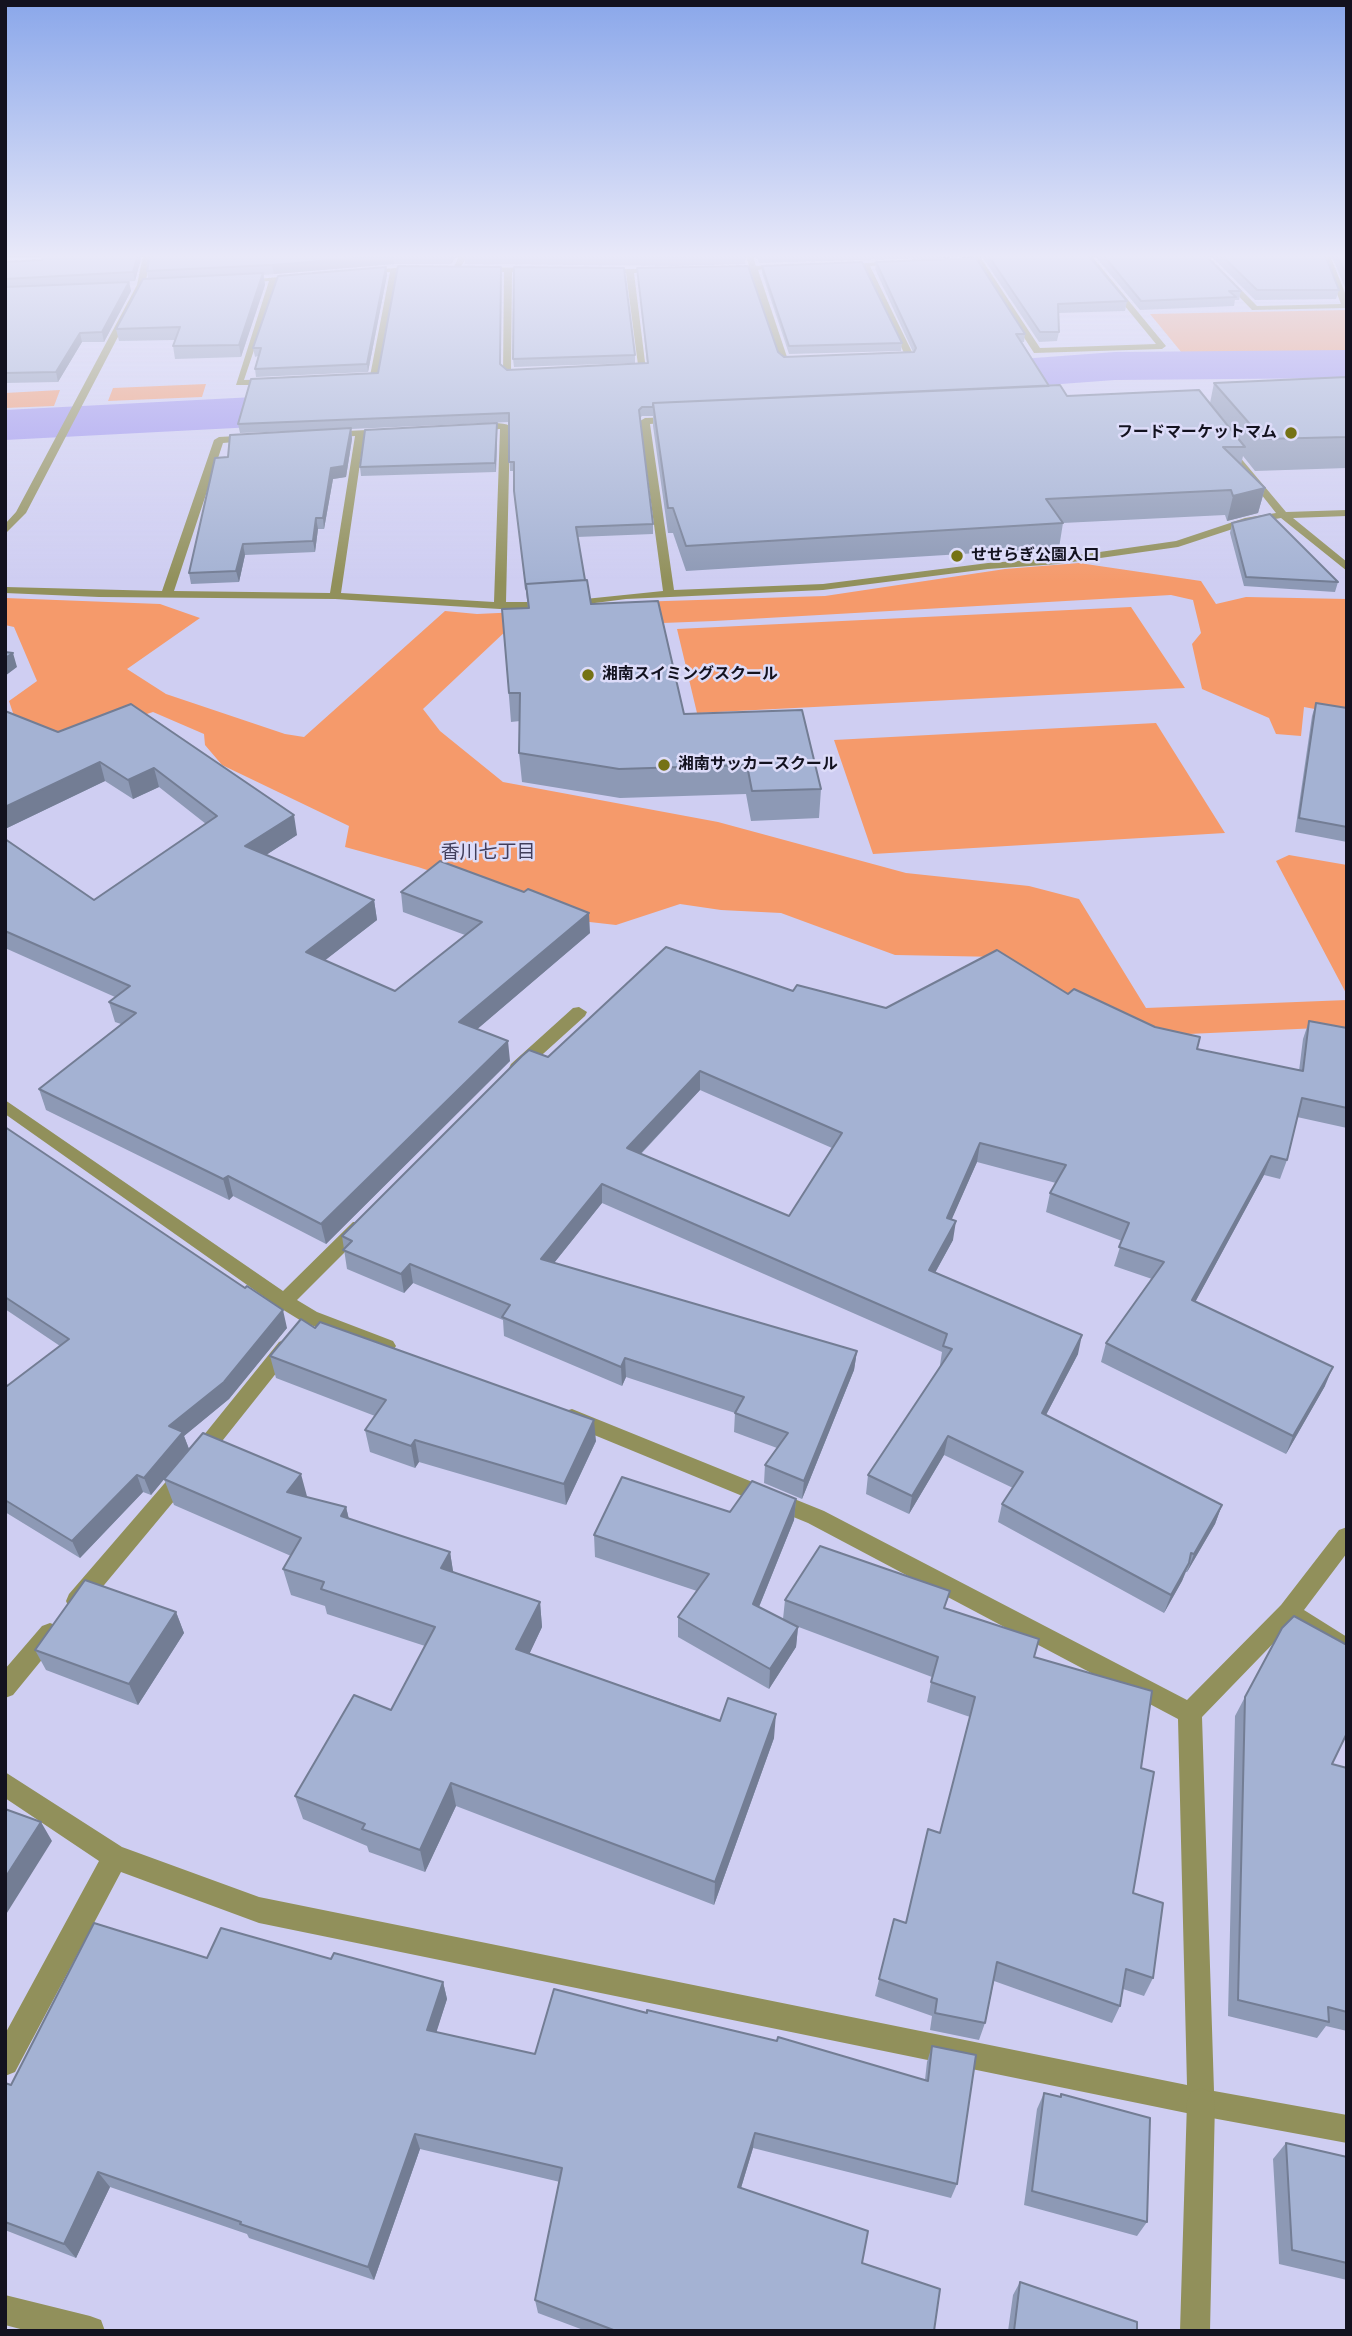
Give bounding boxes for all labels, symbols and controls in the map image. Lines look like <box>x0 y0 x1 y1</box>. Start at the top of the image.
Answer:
place label: フードマーケットマム <box>1117 423 1277 443</box>
marker: フードマーケットマム <box>1283 425 1299 441</box>
place label: せせらぎ公園入口 <box>971 546 1099 566</box>
marker: せせらぎ公園入口 <box>949 548 965 564</box>
place label: 湘南スイミングスクール <box>602 665 778 685</box>
marker: 湘南スイミングスクール <box>580 667 596 683</box>
place label: 湘南サッカースクール <box>678 755 838 775</box>
marker: 湘南サッカースクール <box>656 757 672 773</box>
district label: 香川七丁目 <box>441 842 535 864</box>

